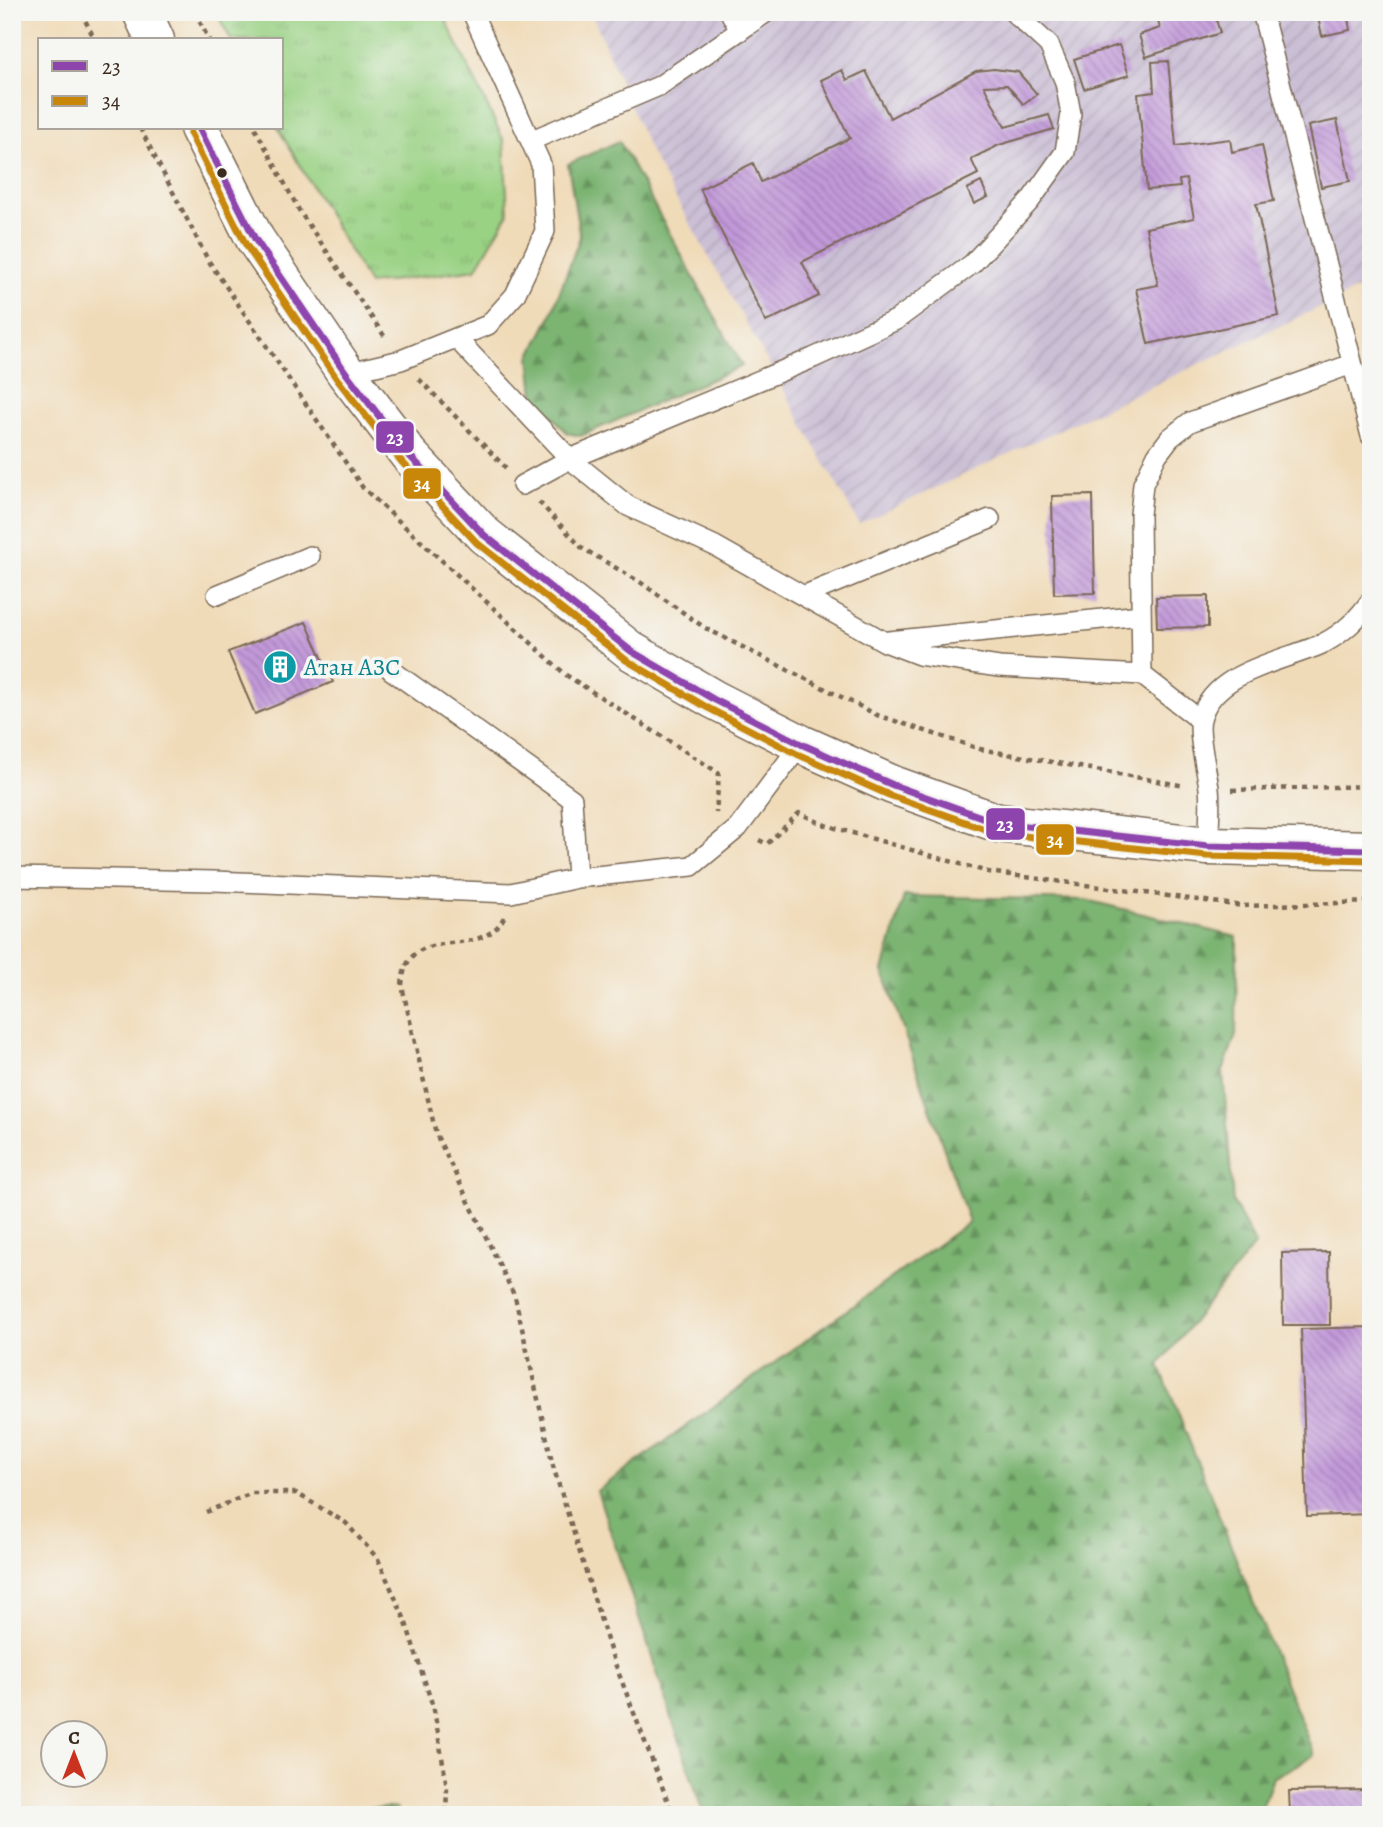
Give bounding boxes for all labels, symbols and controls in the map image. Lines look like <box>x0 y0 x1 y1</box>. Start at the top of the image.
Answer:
legend <box>38 38 284 130</box>
text: 23 <box>102 53 121 81</box>
text: 34 <box>102 87 120 115</box>
unlabelled marker <box>215 166 229 180</box>
line badge: 23 <box>375 420 415 454</box>
text: 23 <box>386 425 404 451</box>
line badge: 34 <box>402 467 442 500</box>
text: 34 <box>413 471 431 497</box>
building icon: Атан АЗС <box>261 648 299 686</box>
place label: Атан АЗС <box>303 651 400 683</box>
line badge: 23 <box>985 807 1026 841</box>
text: 23 <box>996 812 1014 838</box>
line badge: 34 <box>1035 823 1075 856</box>
text: 34 <box>1046 827 1064 853</box>
north arrow <box>38 1718 108 1788</box>
text: С <box>68 1725 80 1751</box>

